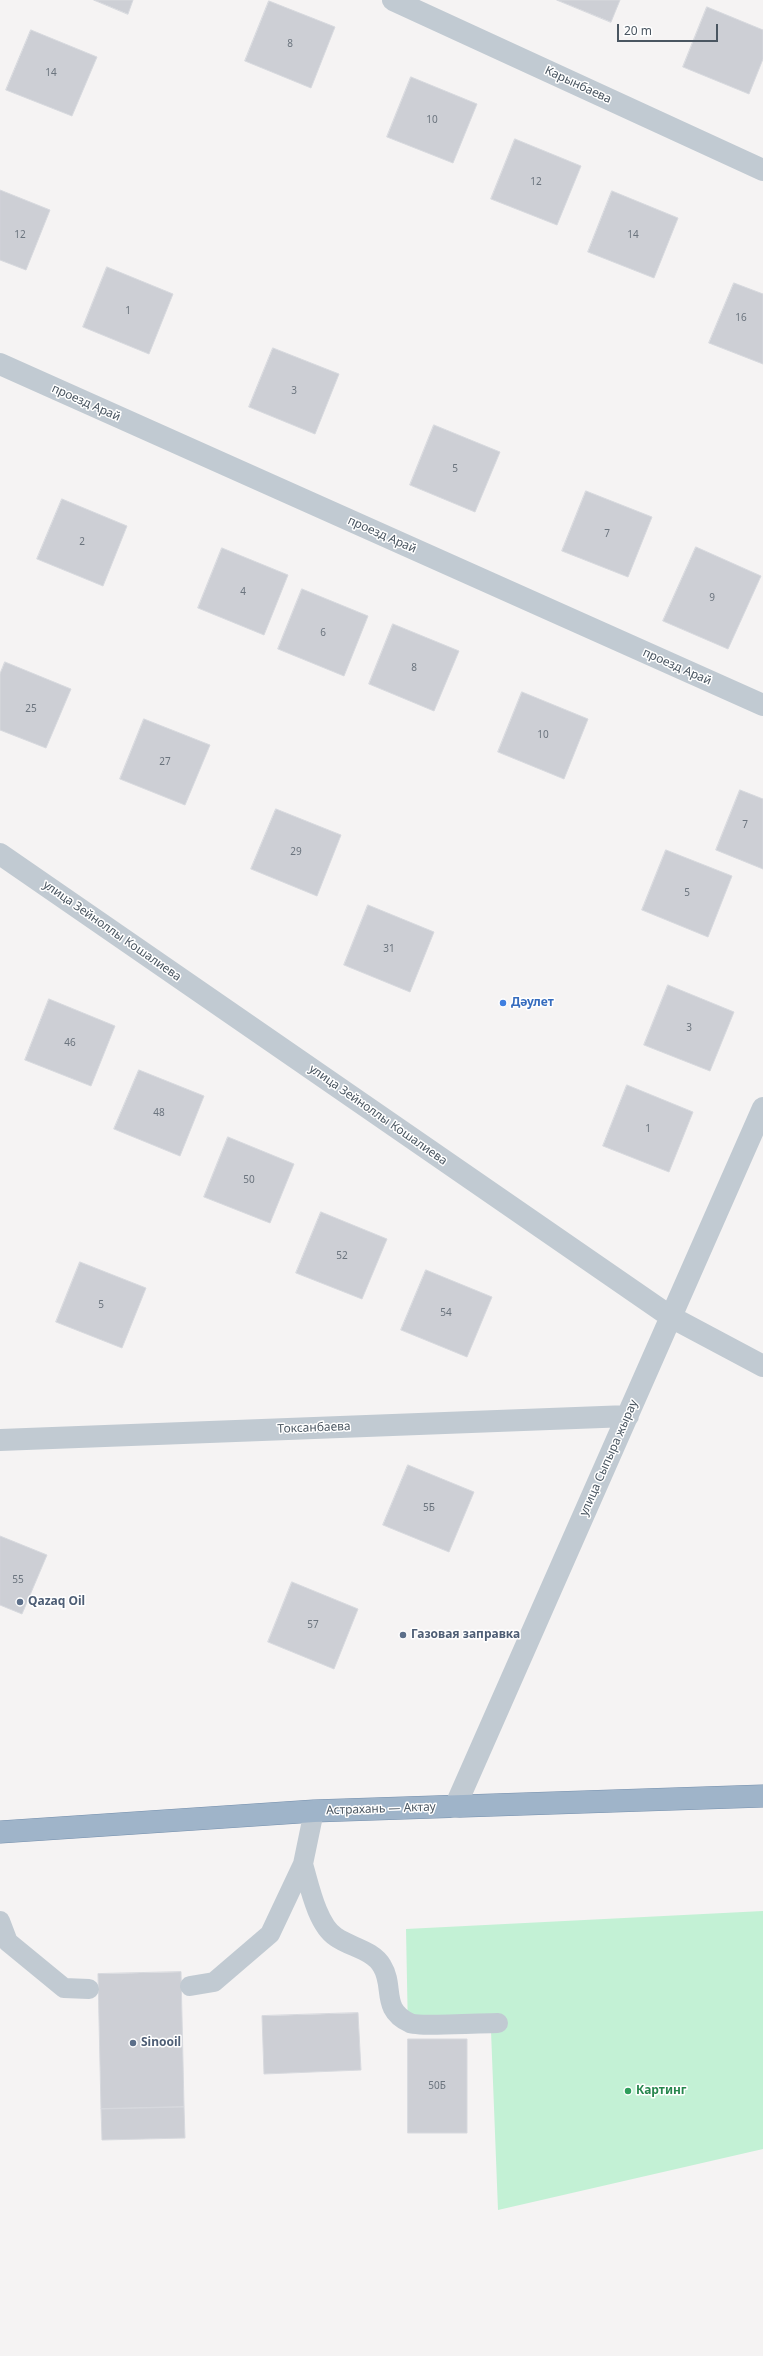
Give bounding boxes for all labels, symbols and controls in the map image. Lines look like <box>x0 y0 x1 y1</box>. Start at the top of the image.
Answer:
scale bar <box>619 16 720 42</box>
text: 20 m <box>624 22 652 39</box>
house number: 8 <box>287 38 293 50</box>
street label: Карынбаева <box>542 63 614 107</box>
house number: 14 <box>45 67 57 79</box>
house number: 10 <box>426 114 438 126</box>
house number: 12 <box>530 176 542 188</box>
house number: 12 <box>14 229 26 241</box>
house number: 14 <box>627 229 639 241</box>
house number: 1 <box>125 305 131 317</box>
house number: 16 <box>735 312 747 324</box>
street label: проезд Арай <box>49 381 123 425</box>
house number: 3 <box>291 385 297 397</box>
house number: 5 <box>452 463 458 475</box>
street label: проезд Арай <box>345 513 419 557</box>
house number: 7 <box>604 528 610 540</box>
house number: 2 <box>79 536 85 548</box>
house number: 4 <box>240 586 246 598</box>
house number: 9 <box>709 592 715 604</box>
house number: 6 <box>320 627 326 639</box>
street label: проезд Арай <box>640 645 714 689</box>
house number: 8 <box>411 662 417 674</box>
house number: 25 <box>25 703 37 715</box>
house number: 10 <box>537 729 549 741</box>
house number: 27 <box>159 756 171 768</box>
house number: 7 <box>742 819 748 831</box>
house number: 29 <box>290 846 302 858</box>
street label: улица Зейноллы Кошалиева <box>40 878 184 984</box>
house number: 5 <box>684 887 690 899</box>
house number: 31 <box>383 943 395 955</box>
place label: Дәулет <box>511 996 554 1010</box>
marker: Дәулет <box>498 998 508 1008</box>
house number: 3 <box>686 1022 692 1034</box>
house number: 46 <box>64 1037 76 1049</box>
street label: улица Зейноллы Кошалиева <box>306 1062 450 1168</box>
house number: 48 <box>153 1107 165 1119</box>
house number: 1 <box>645 1123 651 1135</box>
house number: 50 <box>243 1174 255 1186</box>
house number: 52 <box>336 1250 348 1262</box>
house number: 5 <box>98 1299 104 1311</box>
house number: 54 <box>440 1307 452 1319</box>
street label: улица Сыпыра жырау <box>577 1398 641 1518</box>
street label: Токсанбаева <box>277 1420 351 1436</box>
house number: 5Б <box>423 1502 435 1514</box>
house number: 55 <box>12 1574 24 1586</box>
place label: Qazaq Oil <box>28 1595 85 1609</box>
marker: Qazaq Oil <box>15 1597 25 1607</box>
house number: 57 <box>307 1619 319 1631</box>
place label: Газовая заправка <box>411 1628 520 1642</box>
marker: Газовая заправка <box>398 1630 408 1640</box>
street label: Астрахань — Актау <box>326 1800 436 1818</box>
place label: Sinooil <box>141 2036 181 2050</box>
marker: Sinooil <box>128 2038 138 2048</box>
house number: 50Б <box>428 2080 446 2092</box>
place label: Картинг <box>636 2084 687 2098</box>
marker: Картинг <box>623 2086 633 2096</box>

